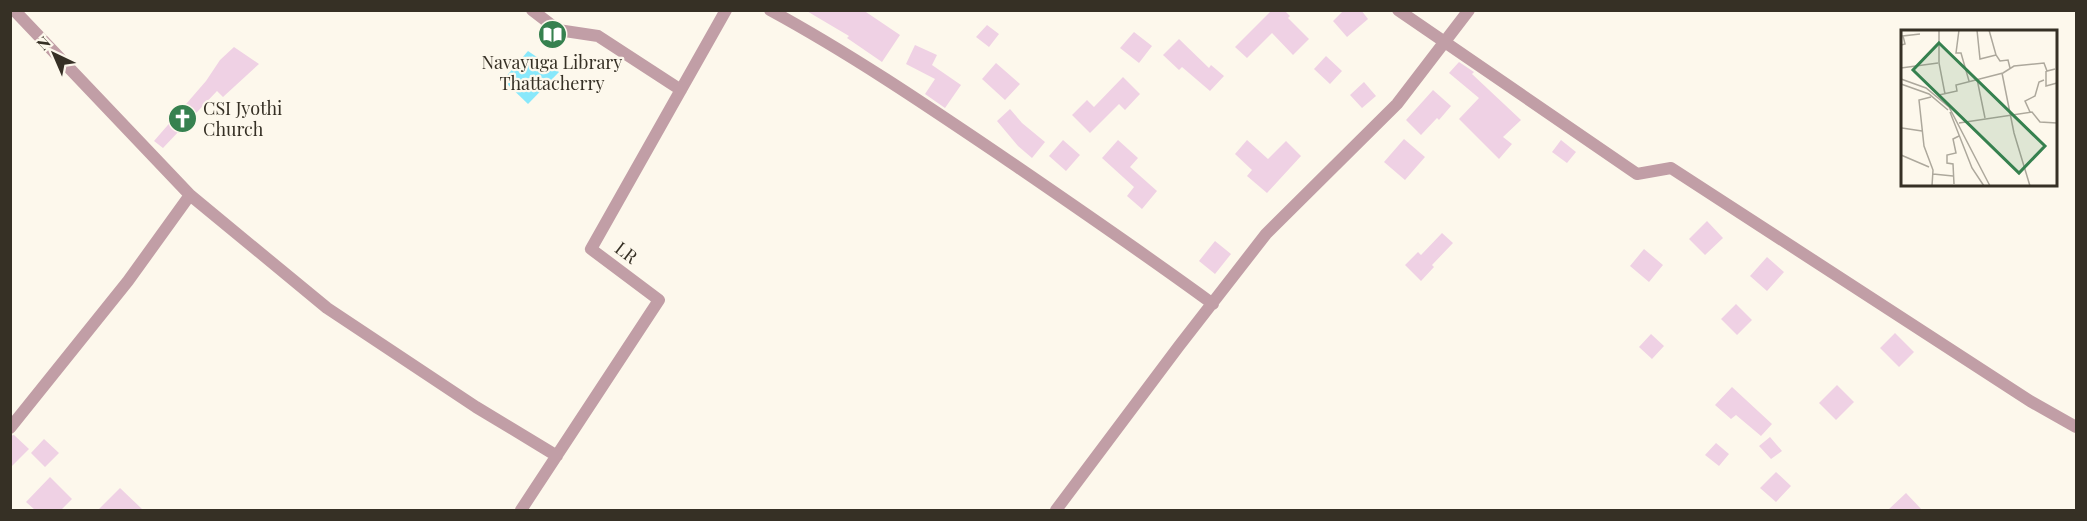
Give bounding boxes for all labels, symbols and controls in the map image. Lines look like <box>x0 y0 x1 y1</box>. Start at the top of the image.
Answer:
library icon: Navayuga Library Thattacherry <box>536 18 568 50</box>
north arrow <box>24 24 84 84</box>
inset map <box>1901 30 2057 186</box>
text: N <box>32 31 55 54</box>
place label: Navayuga Library Thattacherry <box>482 50 622 95</box>
place label: CSI Jyothi Church <box>203 96 282 141</box>
church icon: CSI Jyothi Church <box>166 103 198 135</box>
street label: LR <box>610 236 643 269</box>

